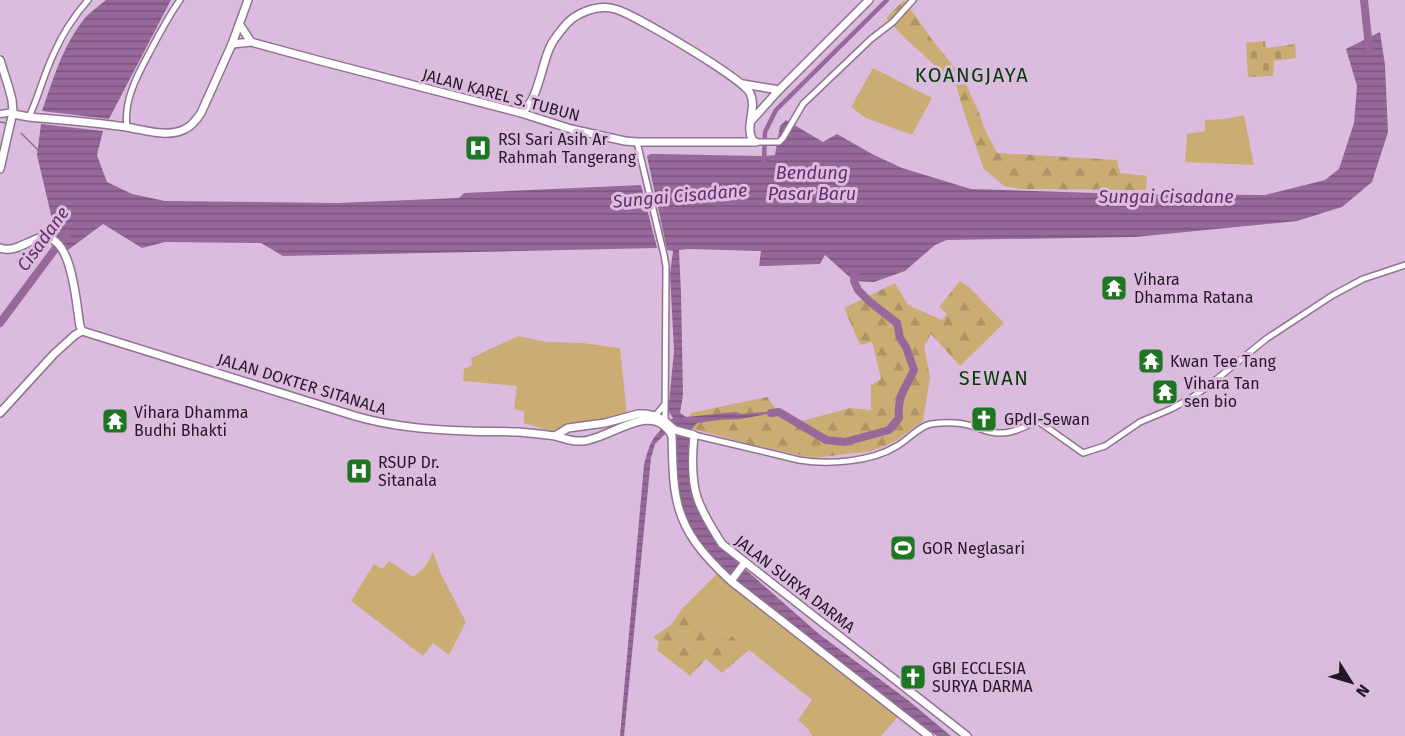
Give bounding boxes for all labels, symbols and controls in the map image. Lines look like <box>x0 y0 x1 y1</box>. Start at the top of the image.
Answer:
district label: KOANGJAYA <box>915 63 1029 87</box>
street label: JALAN KAREL S. TUBUN <box>420 65 582 125</box>
place label: RSI Sari Asih Ar Rahmah Tangerang <box>498 130 637 167</box>
hospital icon: RSI Sari Asih Ar Rahmah Tangerang <box>463 133 493 163</box>
water label: Bendung Pasar Baru <box>768 162 856 205</box>
water label: Sungai Cisadane <box>611 179 748 213</box>
water label: Sungai Cisadane <box>1098 186 1233 208</box>
water label: Cisadane <box>12 203 74 275</box>
place label: Vihara Dhamma Ratana <box>1134 270 1253 307</box>
temple icon: Vihara Dhamma Ratana <box>1099 273 1129 303</box>
temple icon: Kwan Tee Tang <box>1136 346 1166 376</box>
street label: JALAN DOKTER SITANALA <box>215 349 389 419</box>
place label: Kwan Tee Tang <box>1170 352 1277 371</box>
district label: SEWAN <box>959 366 1029 390</box>
place label: Vihara Tan sen bio <box>1184 374 1260 411</box>
temple icon: Vihara Tan sen bio <box>1150 377 1180 407</box>
place label: Vihara Dhamma Budhi Bhakti <box>134 403 249 440</box>
church icon: GPdI-Sewan <box>969 404 999 434</box>
temple icon: Vihara Dhamma Budhi Bhakti <box>100 406 130 436</box>
place label: GPdI-Sewan <box>1004 410 1090 429</box>
place label: RSUP Dr. Sitanala <box>378 453 440 490</box>
hospital icon: RSUP Dr. Sitanala <box>344 456 374 486</box>
street label: JALAN SURYA DARMA <box>731 531 859 637</box>
sports icon: GOR Neglasari <box>888 533 918 563</box>
place label: GOR Neglasari <box>922 539 1025 558</box>
north arrow <box>1321 652 1381 712</box>
place label: GBI ECCLESIA SURYA DARMA <box>932 659 1033 696</box>
church icon: GBI ECCLESIA SURYA DARMA <box>898 662 928 692</box>
text: N <box>1352 681 1373 701</box>

